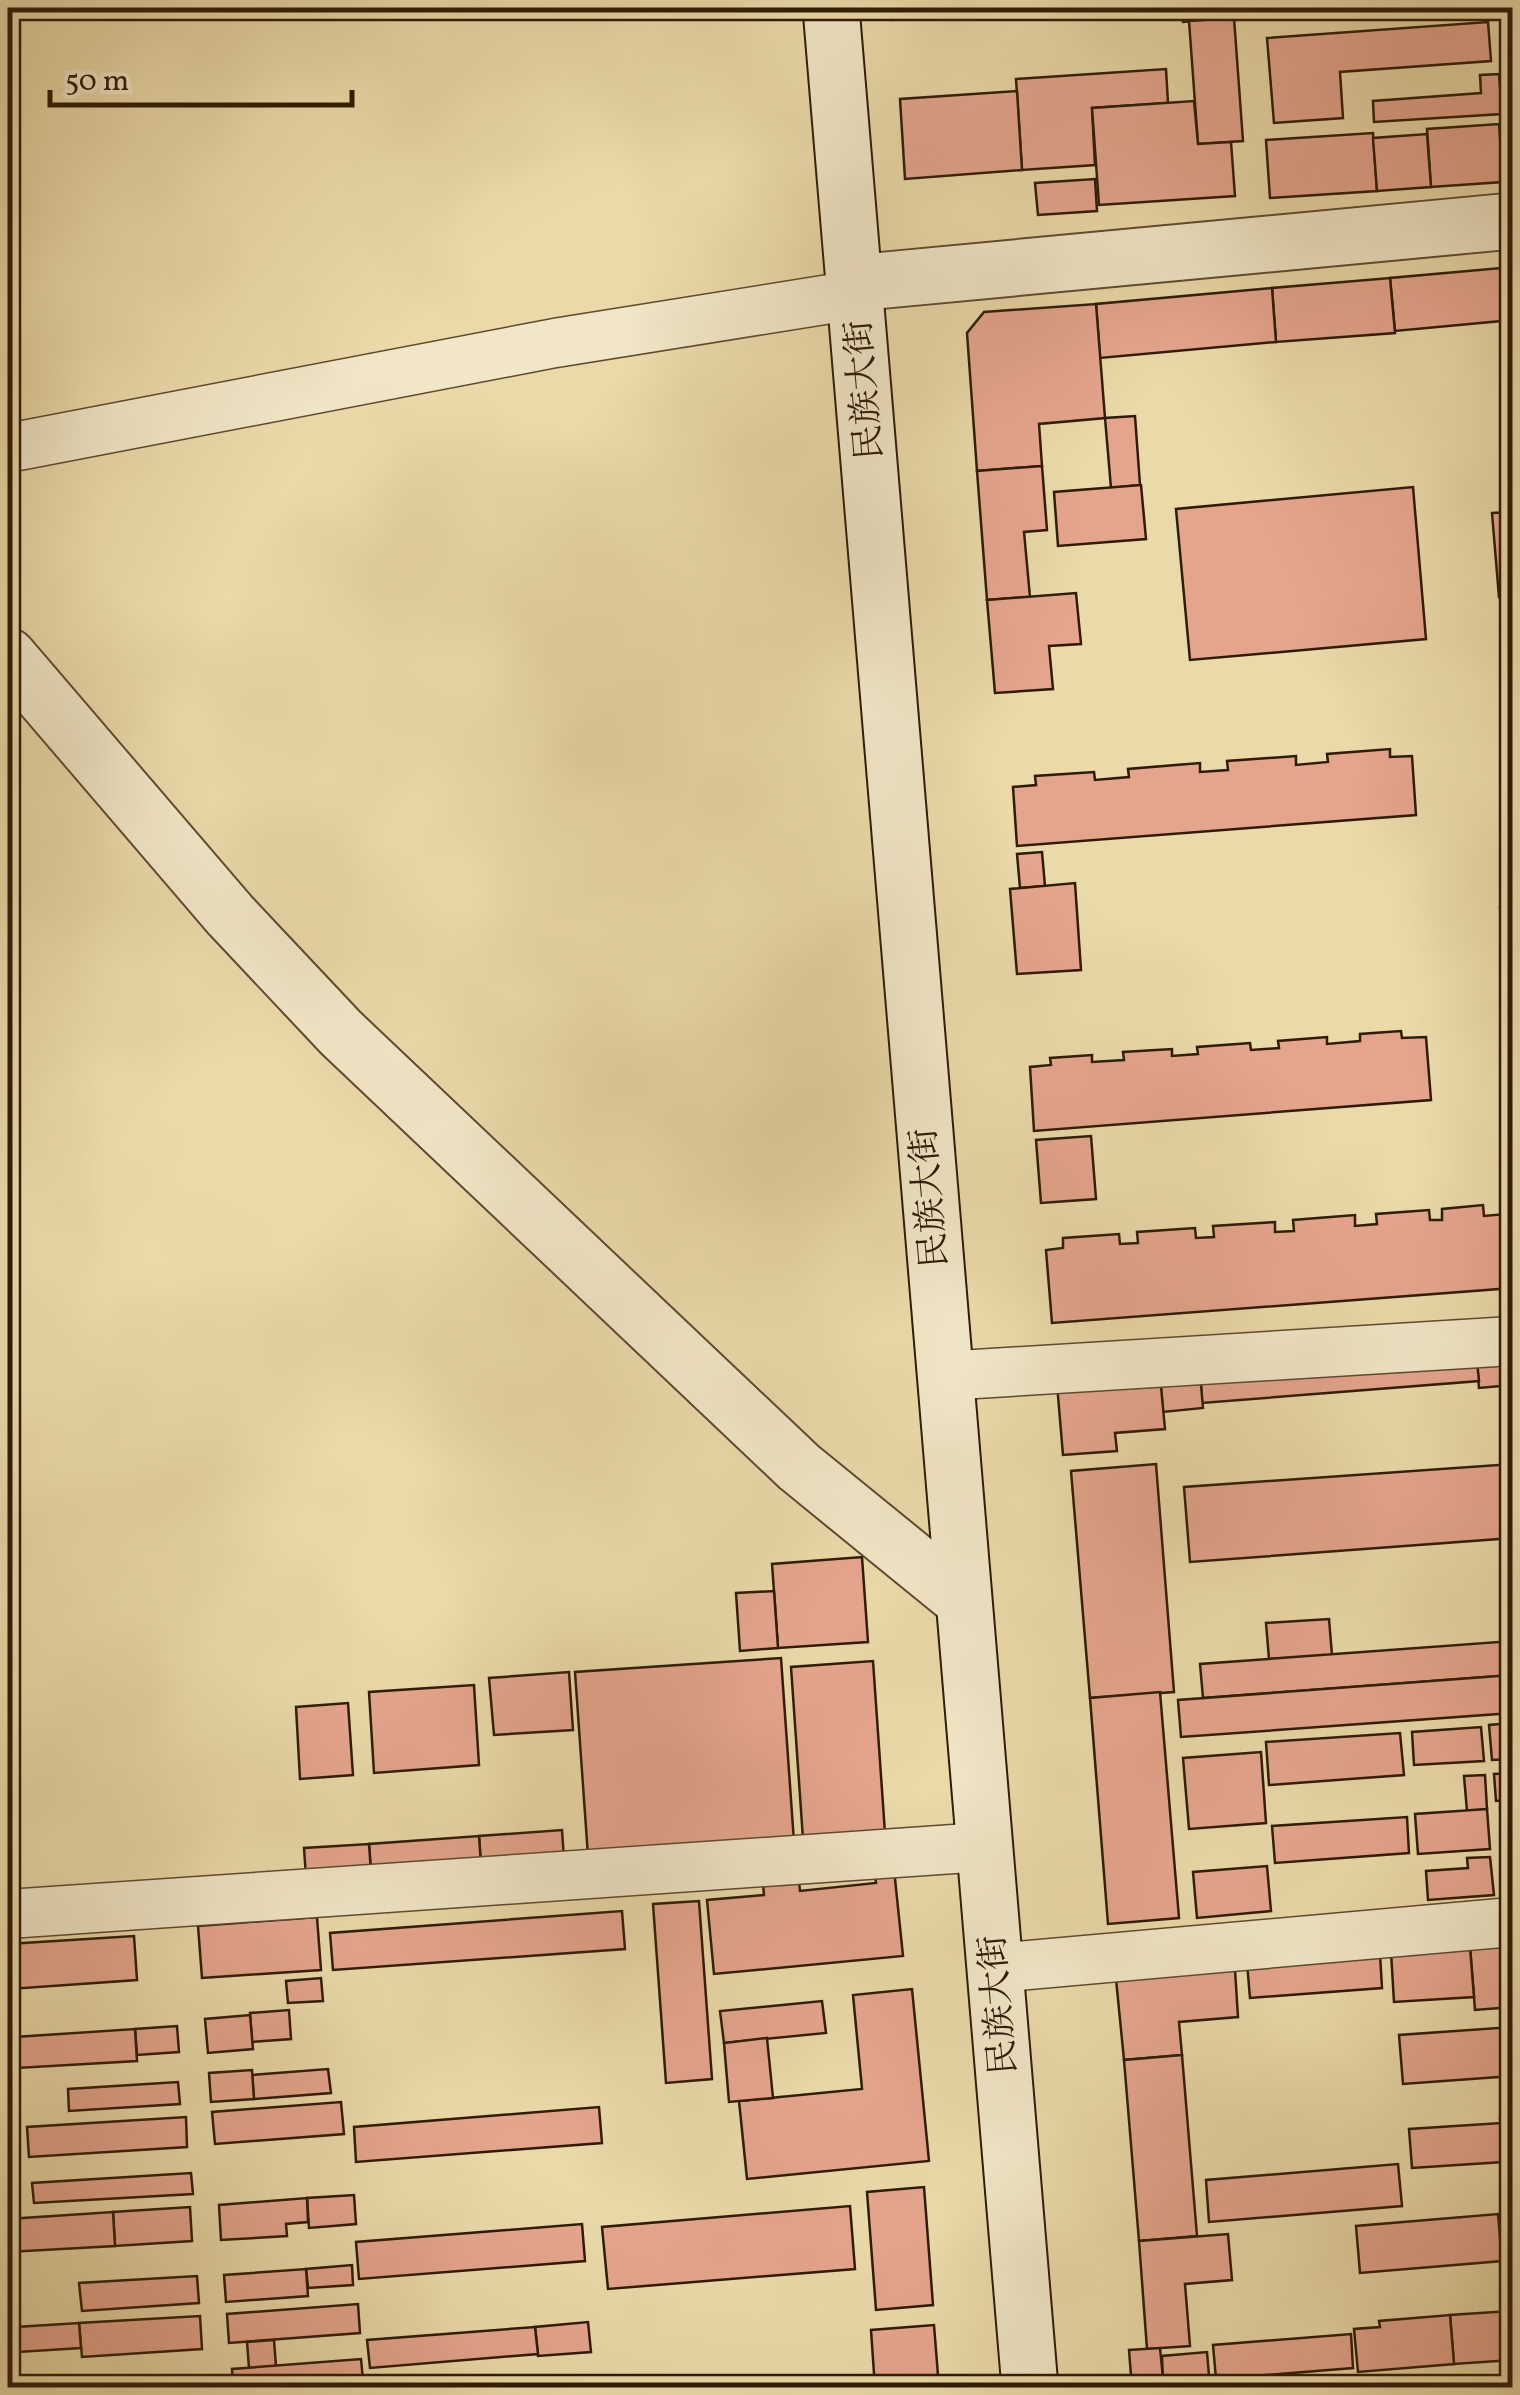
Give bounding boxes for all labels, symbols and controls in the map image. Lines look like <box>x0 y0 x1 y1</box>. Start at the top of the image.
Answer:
scale bar <box>50 45 352 107</box>
text: 50 m <box>65 61 129 103</box>
street label: 民族大街 <box>836 318 896 462</box>
street label: 民族大街 <box>901 1126 961 1270</box>
street label: 民族大街 <box>970 1933 1030 2077</box>

